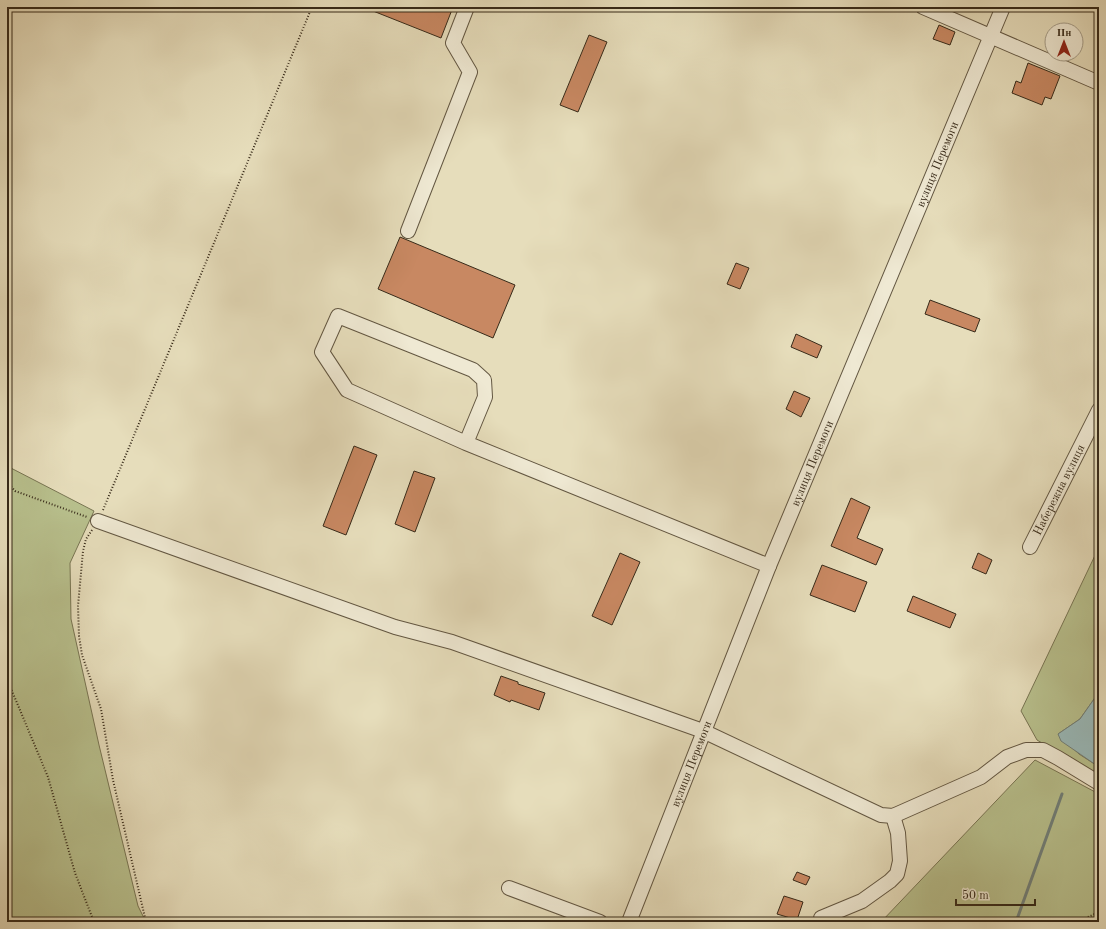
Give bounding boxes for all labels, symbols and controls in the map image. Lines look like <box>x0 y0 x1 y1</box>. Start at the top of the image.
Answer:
north arrow <box>1044 22 1084 62</box>
text: Пн <box>1056 28 1072 39</box>
street label: вулиця Перемоги <box>915 120 961 209</box>
street label: вулиця Перемоги <box>790 419 836 508</box>
street label: Набережна вулиця <box>1032 443 1088 538</box>
street label: вулиця Перемоги <box>670 719 714 809</box>
scale bar <box>956 881 1035 907</box>
text: 50 m <box>962 889 989 902</box>

